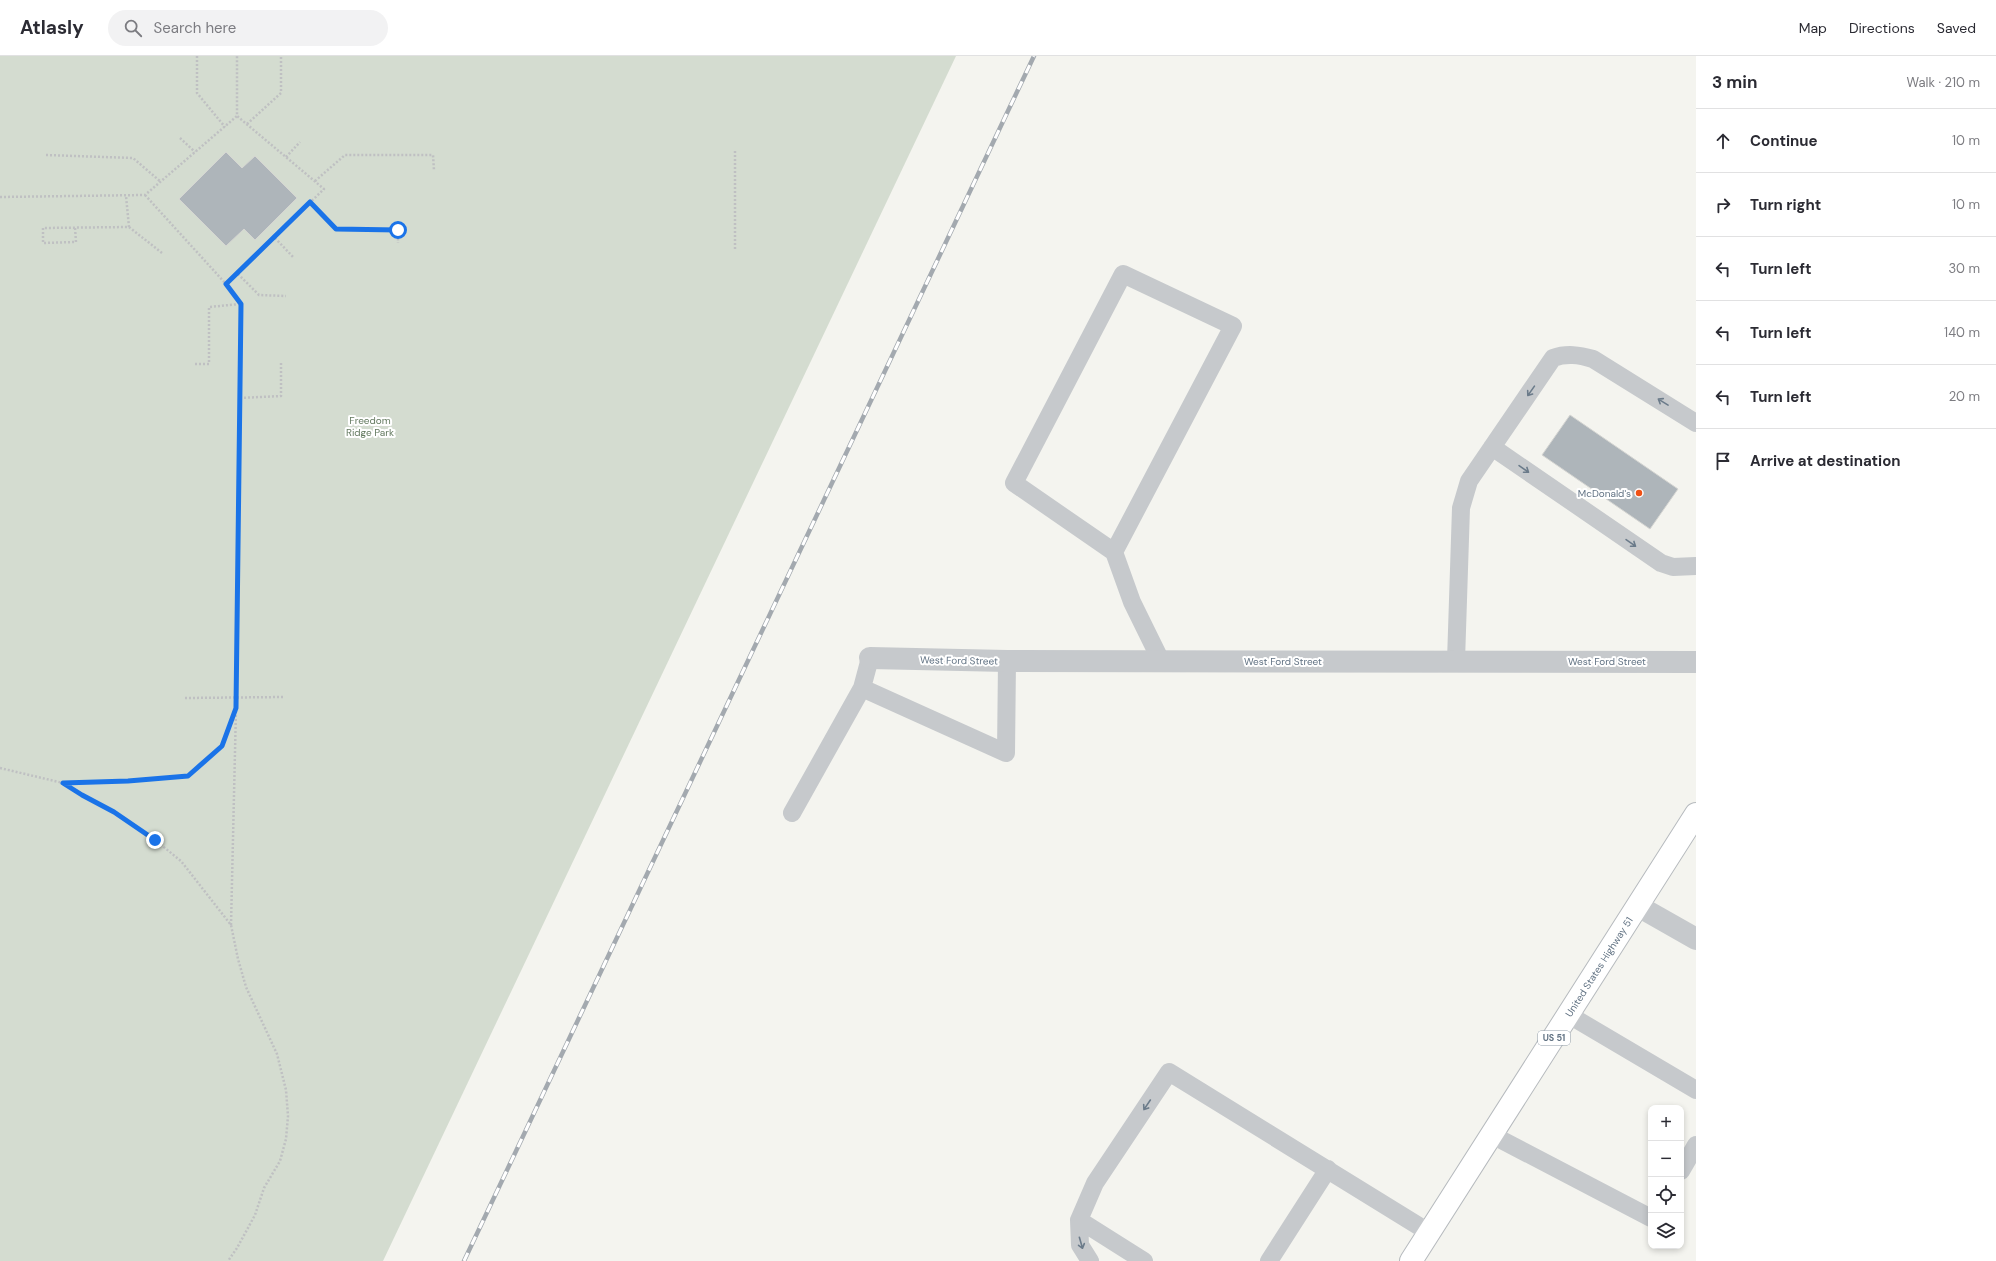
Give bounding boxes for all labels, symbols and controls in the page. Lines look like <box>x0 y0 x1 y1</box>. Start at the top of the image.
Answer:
search box <box>108 10 388 46</box>
text: Atlasly <box>20 15 84 40</box>
icon: search <box>122 17 144 39</box>
text: Search here <box>154 18 236 38</box>
text: Map <box>1799 19 1827 37</box>
text: Directions <box>1849 19 1915 37</box>
text: Saved <box>1937 19 1976 37</box>
text: 3 min <box>1712 71 1757 93</box>
text: Walk · 210 m <box>1907 74 1980 91</box>
icon: ahead <box>1712 130 1734 152</box>
text: Continue <box>1750 131 1818 151</box>
text: 10 m <box>1952 132 1980 149</box>
icon: right <box>1712 194 1734 216</box>
text: Turn right <box>1750 195 1821 215</box>
text: 10 m <box>1952 196 1980 213</box>
route start <box>389 221 407 239</box>
icon: left <box>1712 258 1734 280</box>
text: Turn left <box>1750 259 1811 279</box>
text: 30 m <box>1948 260 1980 277</box>
icon: left <box>1712 322 1734 344</box>
text: Turn left <box>1750 323 1811 343</box>
text: 140 m <box>1944 324 1980 341</box>
one-way arrow <box>1527 385 1535 396</box>
icon: left <box>1712 386 1734 408</box>
text: Turn left <box>1750 387 1811 407</box>
text: 20 m <box>1949 388 1980 405</box>
one-way arrow <box>1657 398 1669 406</box>
park label: Freedom Ridge Park <box>346 414 394 439</box>
icon: arrive <box>1712 450 1734 472</box>
text: Arrive at destination <box>1750 451 1901 471</box>
one-way arrow <box>1519 465 1530 473</box>
place label: McDonald's <box>1578 487 1631 500</box>
marker: McDonald's <box>1634 488 1644 498</box>
one-way arrow <box>1626 539 1637 547</box>
street label: West Ford Street <box>920 653 998 668</box>
street label: West Ford Street <box>1244 655 1322 668</box>
street label: West Ford Street <box>1568 655 1646 668</box>
route end <box>146 831 164 849</box>
street label: United States Highway 51 <box>1562 915 1636 1019</box>
road number: US 51 <box>1538 1031 1570 1045</box>
one-way arrow <box>1143 1099 1151 1110</box>
map controls <box>1648 1105 1684 1249</box>
button: + <box>1648 1105 1684 1141</box>
button: − <box>1648 1141 1684 1177</box>
button: locate <box>1648 1177 1684 1213</box>
button: layers <box>1648 1213 1684 1249</box>
one-way arrow <box>1078 1237 1086 1250</box>

